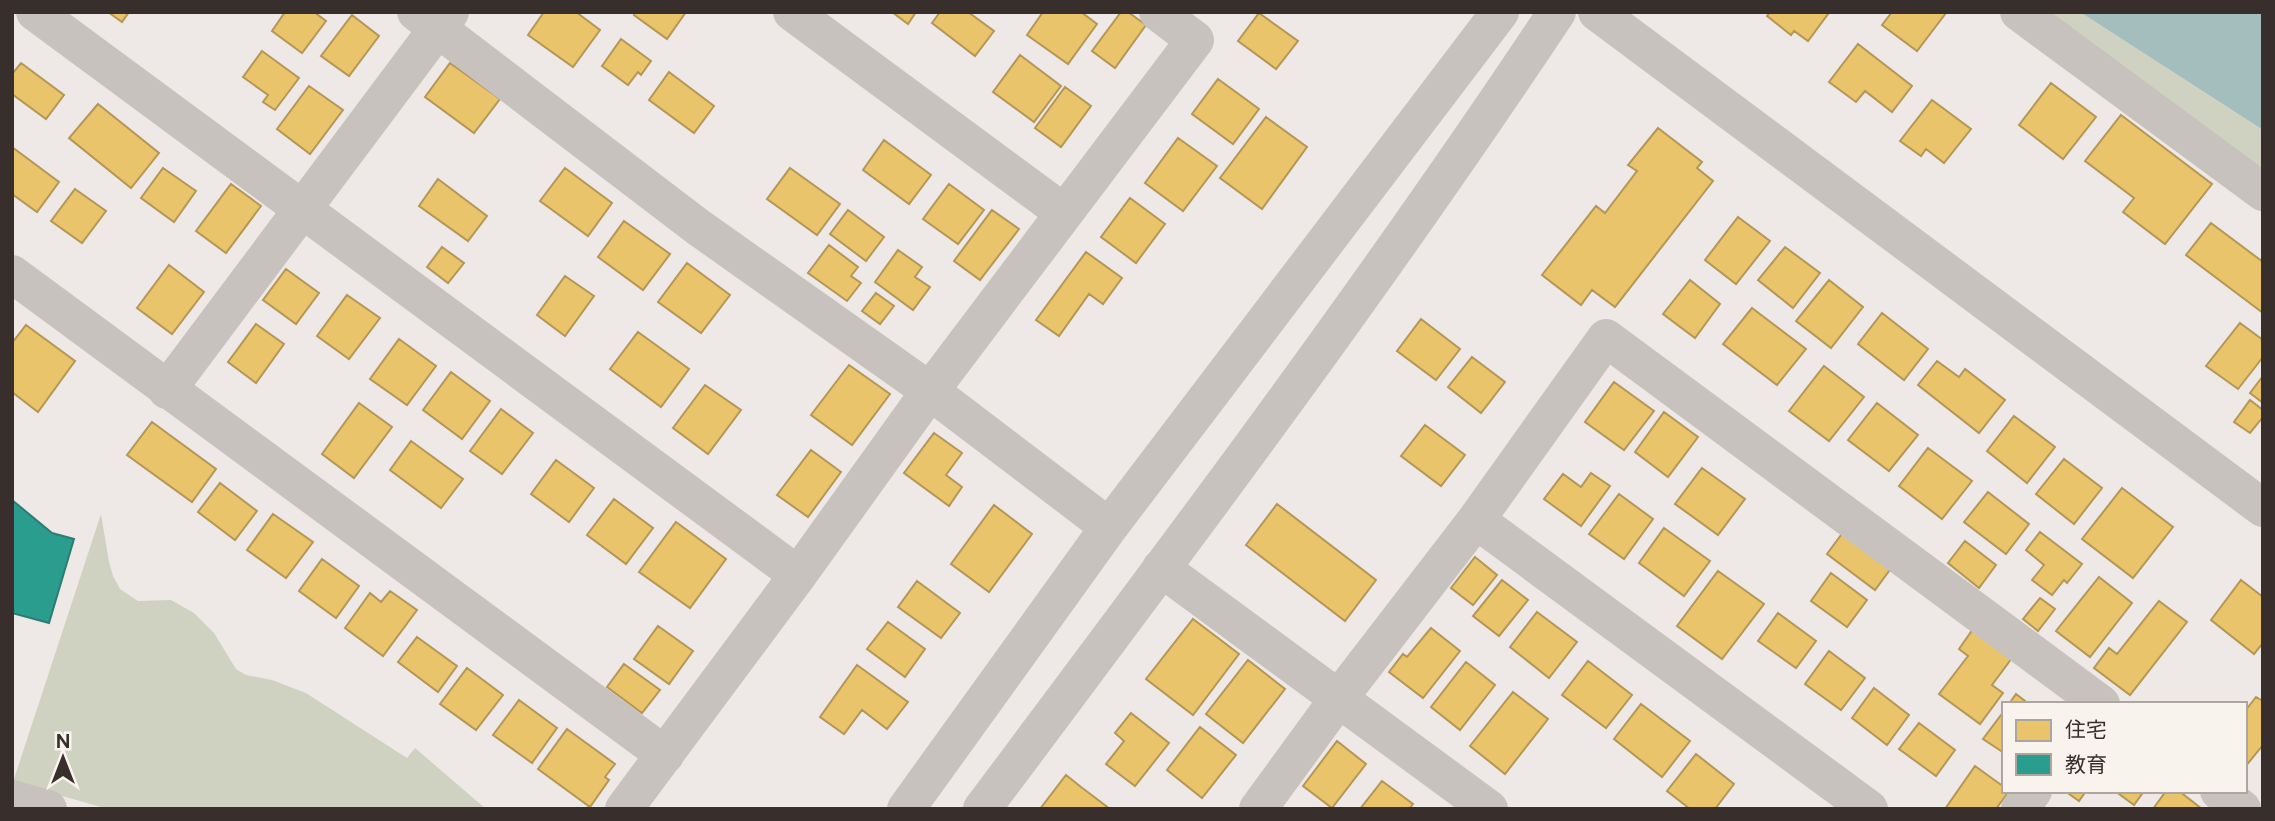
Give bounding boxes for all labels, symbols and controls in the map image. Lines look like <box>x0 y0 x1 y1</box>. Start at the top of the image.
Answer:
legend <box>2002 702 2247 793</box>
text: 住宅 <box>2065 717 2107 742</box>
north arrow <box>28 723 98 793</box>
text: N <box>56 730 70 753</box>
text: 教育 <box>2065 752 2107 777</box>

